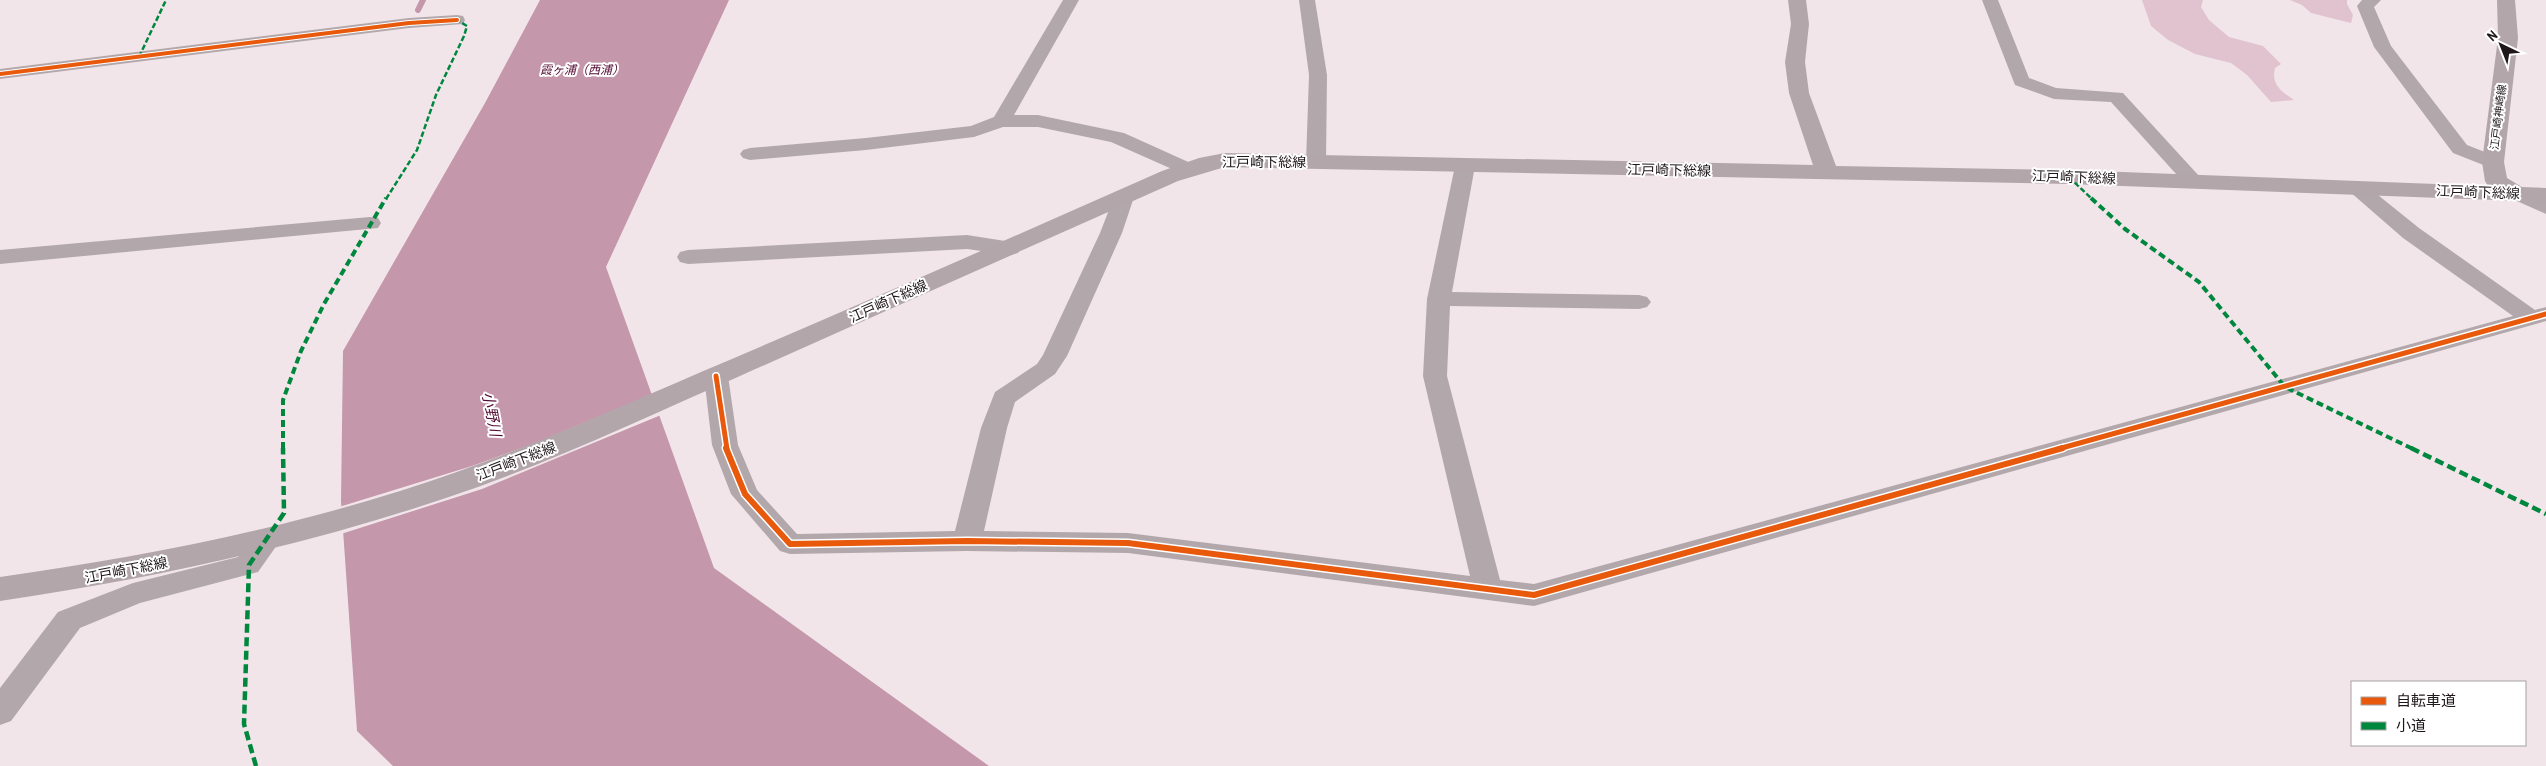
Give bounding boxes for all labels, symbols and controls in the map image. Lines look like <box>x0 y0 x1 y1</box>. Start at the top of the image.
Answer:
north arrow <box>2476 20 2526 70</box>
text: N <box>2483 26 2501 45</box>
water label: 霞ヶ浦（西浦） <box>540 62 624 78</box>
street label: 江戸崎神崎線 <box>2487 83 2509 151</box>
street label: 江戸崎下総線 <box>1222 153 1306 171</box>
street label: 江戸崎下総線 <box>1627 160 1711 180</box>
street label: 江戸崎下総線 <box>2032 167 2116 187</box>
street label: 江戸崎下総線 <box>2436 182 2520 202</box>
street label: 江戸崎下総線 <box>846 276 930 326</box>
water label: 小野川 <box>477 390 507 440</box>
street label: 江戸崎下総線 <box>474 438 558 484</box>
street label: 江戸崎下総線 <box>83 553 169 587</box>
legend <box>2351 681 2526 746</box>
text: 自転車道 <box>2396 690 2456 711</box>
text: 小道 <box>2396 715 2426 736</box>

